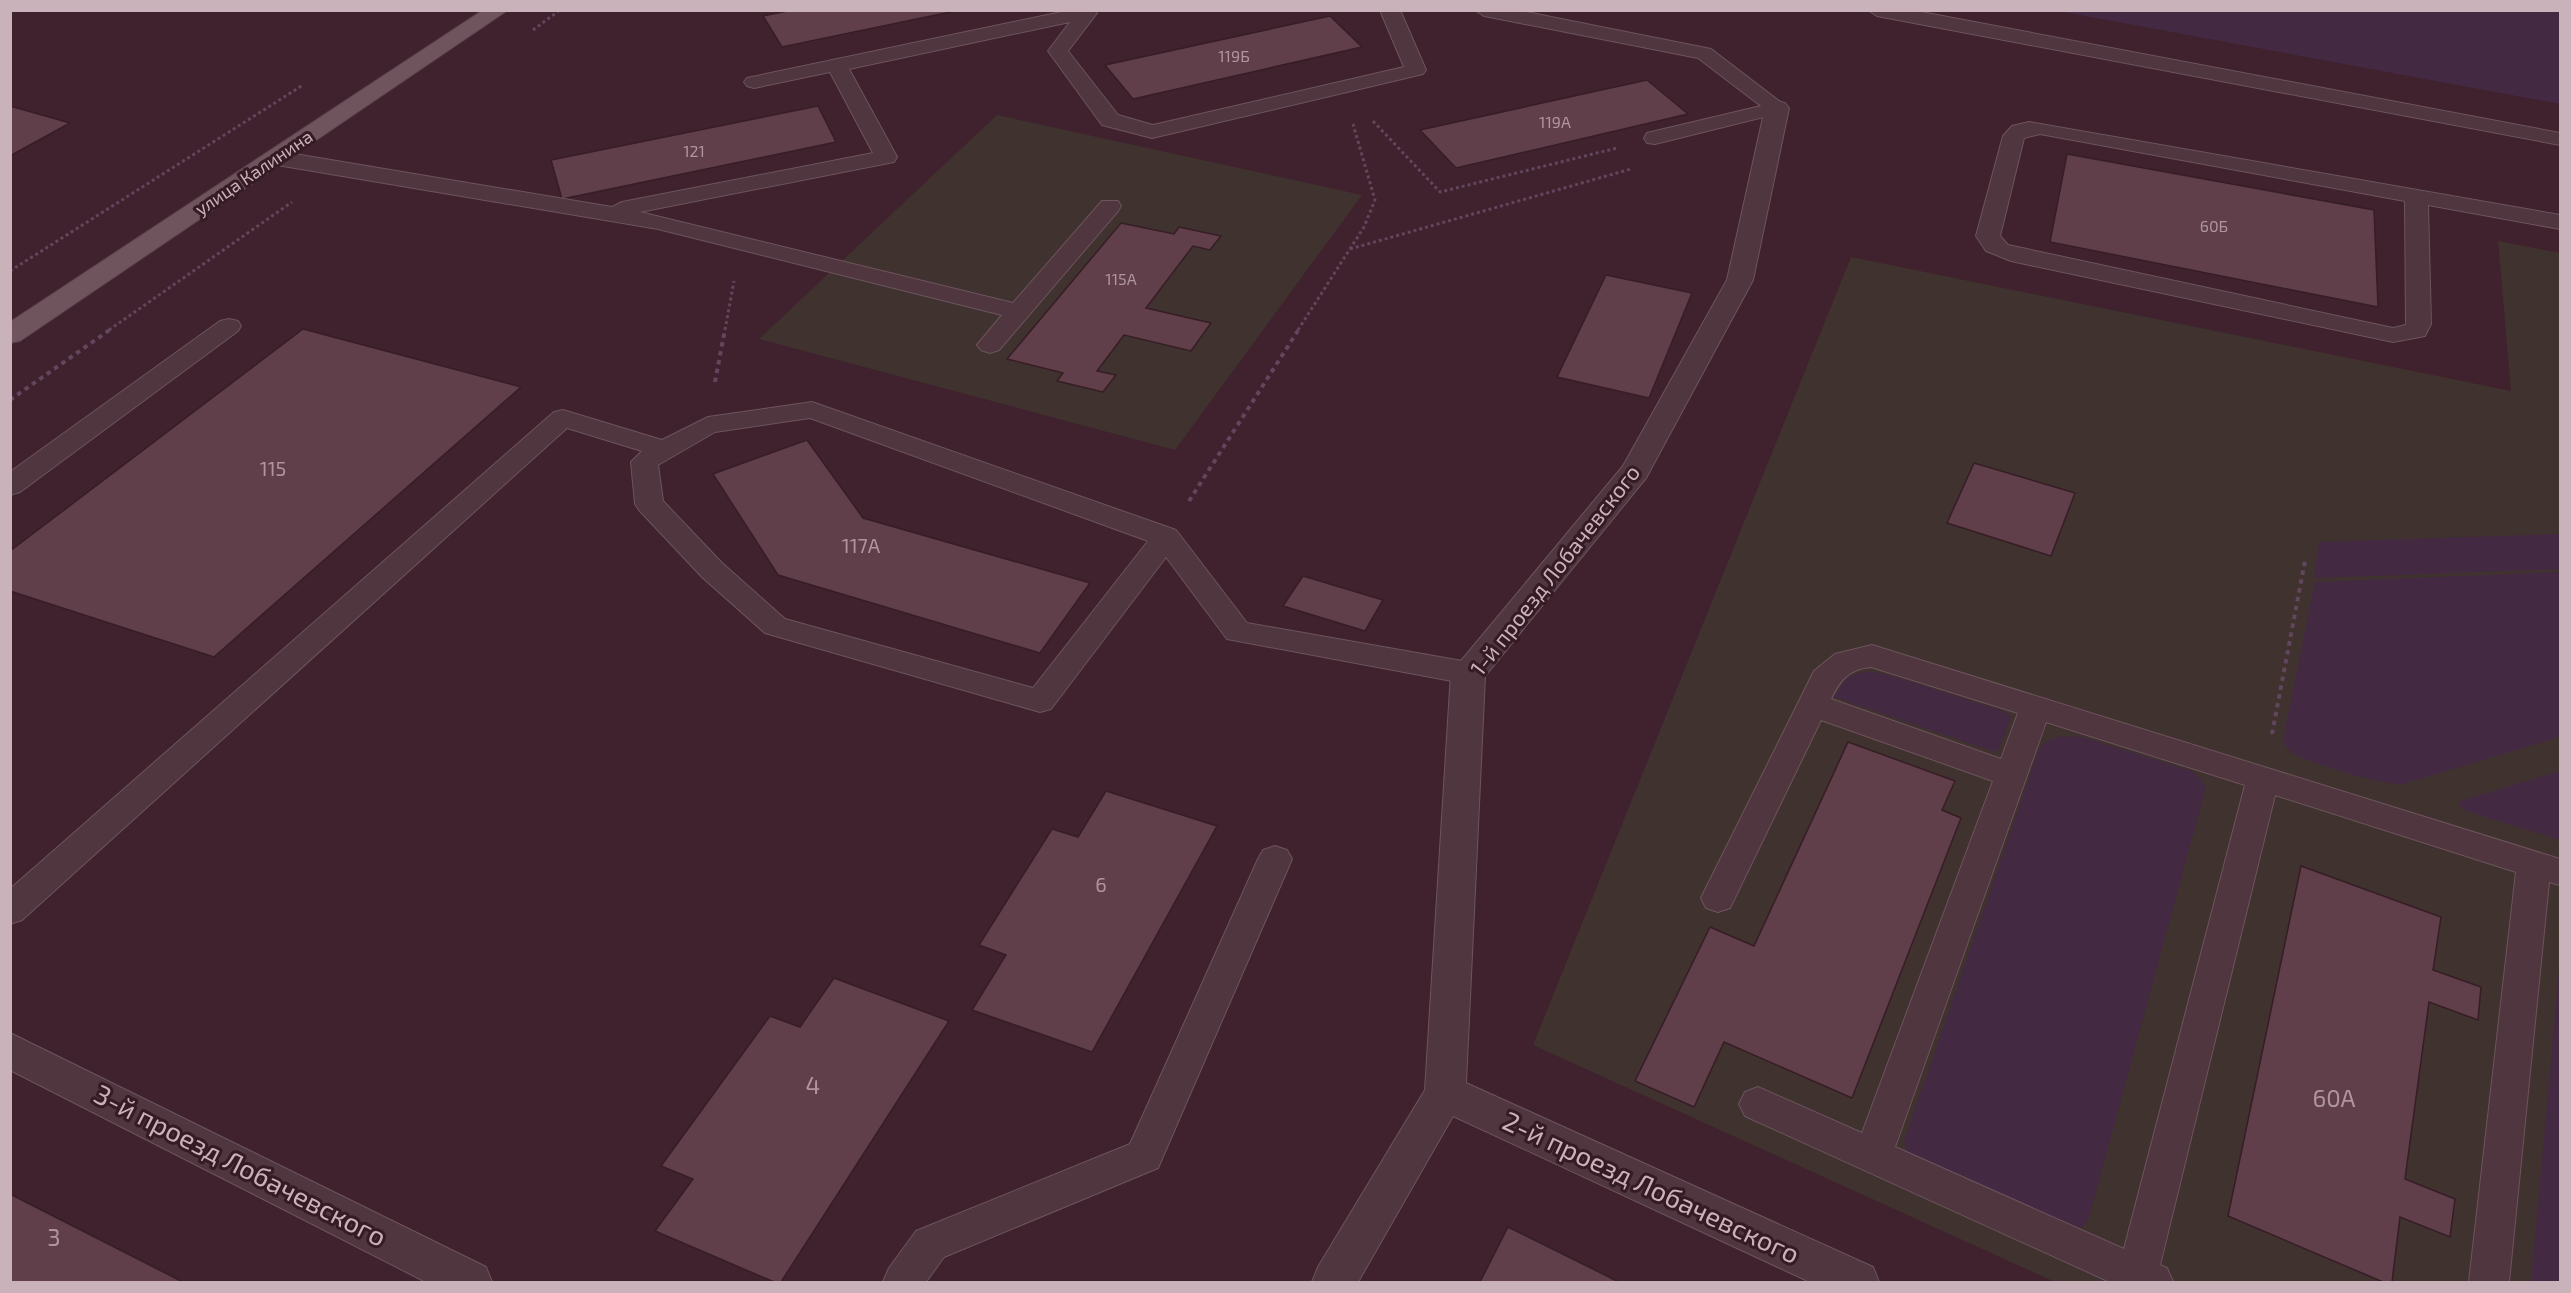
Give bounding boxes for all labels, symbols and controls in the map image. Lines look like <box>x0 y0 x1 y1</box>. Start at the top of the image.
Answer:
house number: 119Б <box>1218 46 1250 65</box>
house number: 119А <box>1539 112 1571 131</box>
street label: улица Калинина <box>190 125 316 220</box>
house number: 121 <box>683 141 705 160</box>
house number: 60Б <box>2200 216 2228 235</box>
house number: 115А <box>1105 269 1137 288</box>
house number: 115 <box>260 456 286 480</box>
street label: 1-й проезд Лобачевского <box>1464 459 1645 680</box>
house number: 117А <box>842 533 881 557</box>
house number: 6 <box>1095 872 1107 896</box>
house number: 4 <box>806 1070 820 1099</box>
street label: 3-й проезд Лобачевского <box>89 1077 392 1253</box>
house number: 60А <box>2312 1083 2356 1112</box>
street label: 2-й проезд Лобачевского <box>1498 1103 1805 1270</box>
house number: 3 <box>47 1222 61 1251</box>

